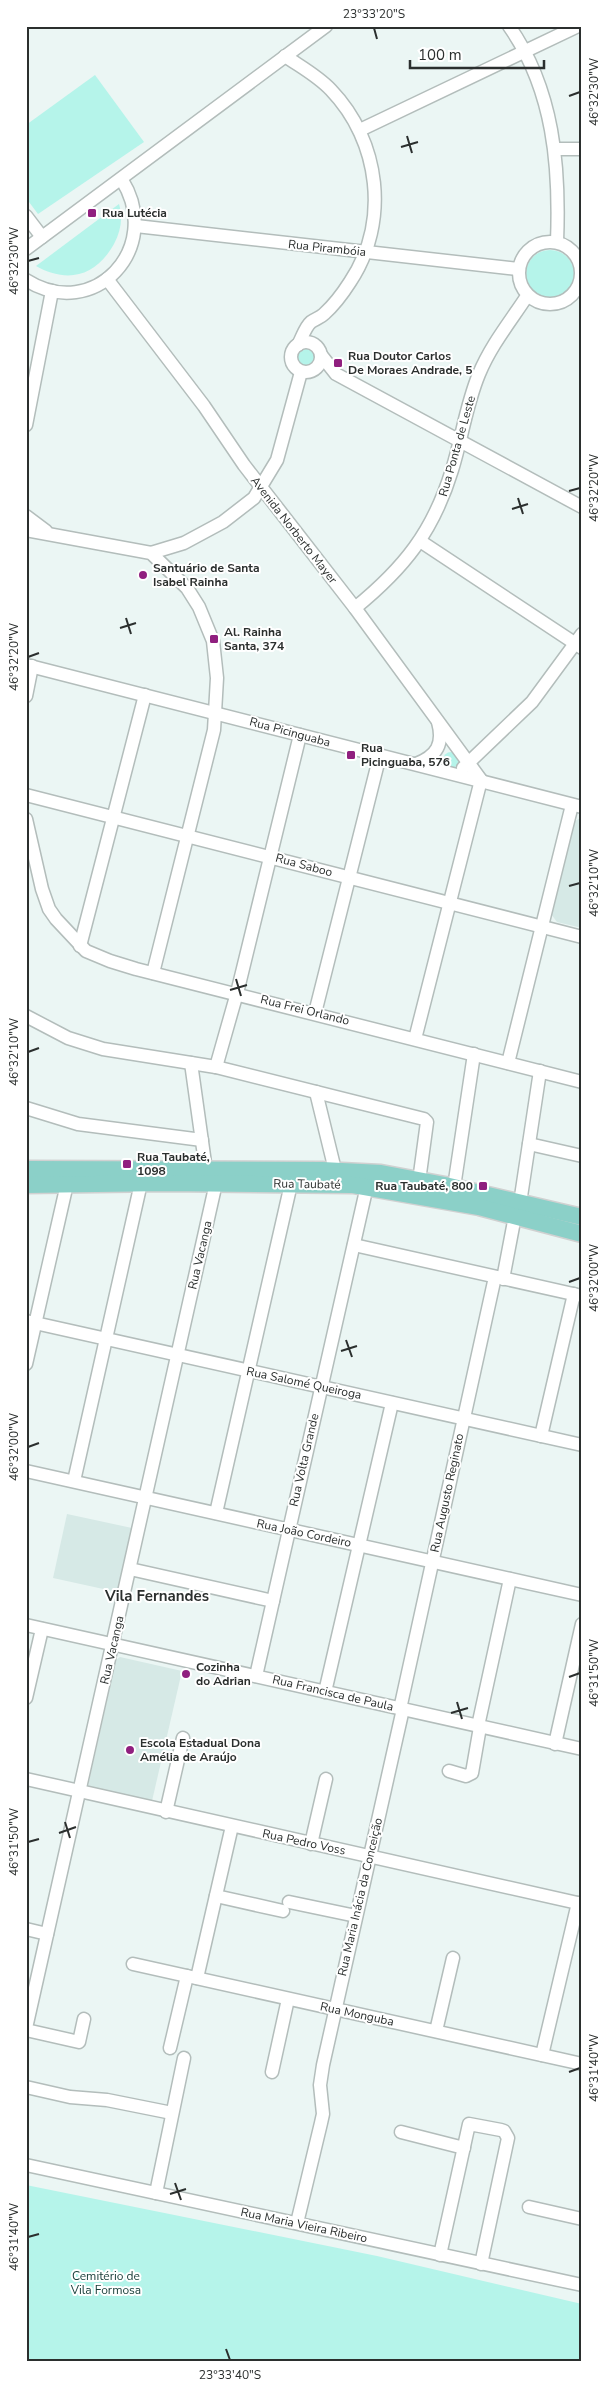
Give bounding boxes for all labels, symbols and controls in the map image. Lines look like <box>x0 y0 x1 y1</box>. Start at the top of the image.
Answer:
text: 23°33'20"S <box>343 6 405 22</box>
scale bar <box>410 38 544 70</box>
text: 100 m <box>418 45 462 65</box>
text: 46°32'30"W <box>586 58 602 126</box>
place label: Rua Lutécia <box>102 205 167 221</box>
marker: Rua Lutécia <box>86 207 98 219</box>
text: 46°32'30"W <box>6 227 22 295</box>
street label: Rua Pirambóia <box>287 236 367 260</box>
place label: Rua Doutor Carlos De Moraes Andrade, 5 <box>348 348 473 378</box>
marker: Rua Doutor Carlos De Moraes Andrade, 5 <box>332 357 344 369</box>
street label: Rua Ponta de Leste <box>435 394 479 498</box>
text: 46°32'20"W <box>586 454 602 522</box>
street label: Avenida Norberto Mayer <box>247 473 341 587</box>
place label: Santuário de Santa Isabel Rainha <box>153 560 259 590</box>
marker: Santuário de Santa Isabel Rainha <box>137 569 149 581</box>
text: 46°32'20"W <box>6 623 22 691</box>
place label: Al. Rainha Santa, 374 <box>224 624 284 654</box>
marker: Al. Rainha Santa, 374 <box>208 633 220 645</box>
street label: Rua Picinguaba <box>248 714 332 750</box>
place label: Rua Picinguaba, 576 <box>361 740 450 770</box>
marker: Rua Picinguaba, 576 <box>345 749 357 761</box>
text: 46°32'10"W <box>586 849 602 917</box>
street label: Rua Saboo <box>274 850 335 880</box>
street label: Rua Frei Orlando <box>259 991 351 1029</box>
text: 46°32'10"W <box>6 1018 22 1086</box>
place label: Rua Taubaté, 1098 <box>137 1149 210 1179</box>
marker: Rua Taubaté, 1098 <box>121 1158 133 1170</box>
street label: Rua Taubaté <box>273 1175 341 1193</box>
place label: Rua Taubaté, 800 <box>375 1178 473 1194</box>
marker: Rua Taubaté, 800 <box>477 1180 489 1192</box>
street label: Rua Vacanga <box>184 1219 216 1291</box>
text: 46°32'00"W <box>586 1244 602 1312</box>
street label: Rua Salomé Queiroga <box>245 1363 363 1403</box>
street label: Rua Volta Grande <box>286 1412 322 1508</box>
text: 46°32'00"W <box>6 1413 22 1481</box>
street label: Rua Augusto Reginato <box>427 1432 467 1554</box>
street label: Rua João Cordeiro <box>255 1515 353 1551</box>
district label: Vila Fernandes <box>104 1586 209 1606</box>
street label: Rua Vacanga <box>96 1614 128 1686</box>
text: 46°31'50"W <box>586 1639 602 1707</box>
place label: Cozinha do Adrian <box>196 1659 251 1689</box>
marker: Cozinha do Adrian <box>180 1668 192 1680</box>
street label: Rua Francisca de Paula <box>271 1671 395 1715</box>
place label: Escola Estadual Dona Amélia de Araújo <box>140 1735 261 1765</box>
marker: Escola Estadual Dona Amélia de Araújo <box>124 1744 136 1756</box>
text: 46°31'50"W <box>6 1808 22 1876</box>
street label: Rua Maria Inácia da Conceição <box>334 1816 386 1978</box>
street label: Rua Pedro Voss <box>261 1825 347 1859</box>
street label: Rua Monguba <box>319 1998 395 2030</box>
text: 46°31'40"W <box>586 2034 602 2102</box>
text: 46°31'40"W <box>6 2203 22 2271</box>
street label: Rua Maria Vieira Ribeiro <box>239 2204 369 2246</box>
park label: Cemitério de Vila Formosa <box>70 2268 141 2298</box>
text: 23°33'40"S <box>199 2367 261 2383</box>

